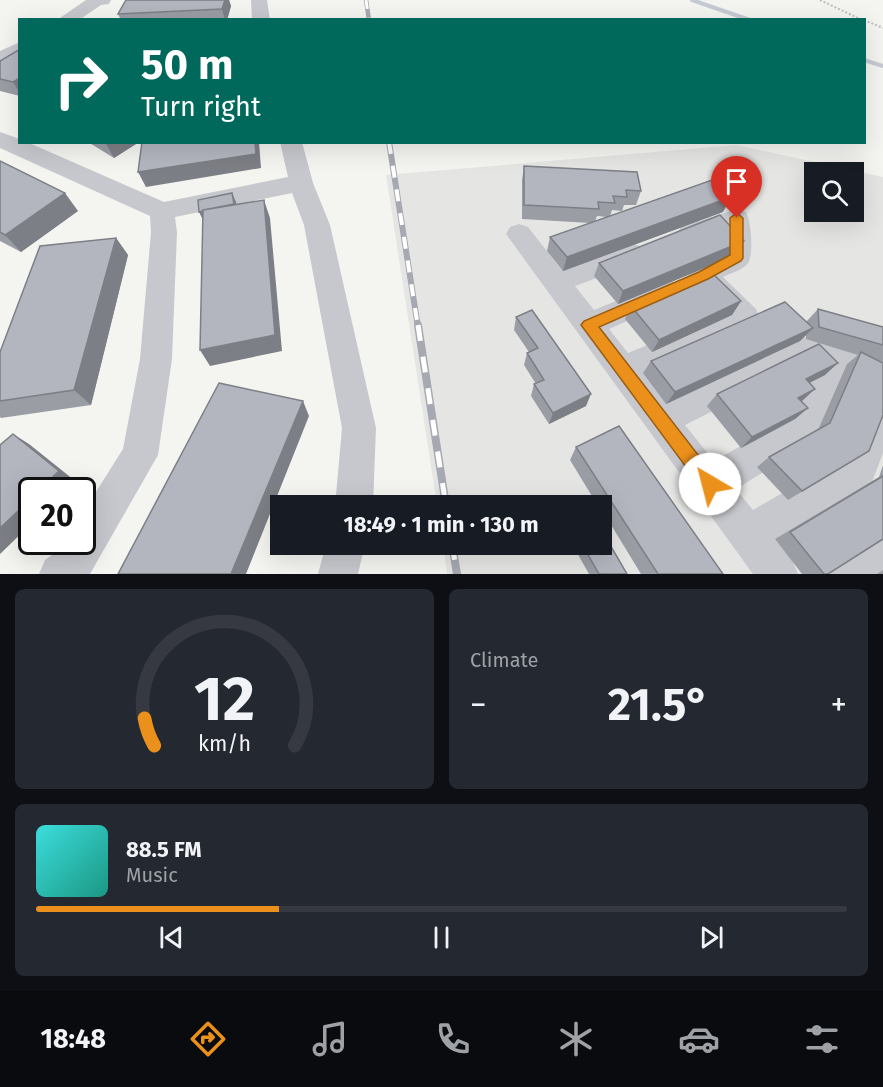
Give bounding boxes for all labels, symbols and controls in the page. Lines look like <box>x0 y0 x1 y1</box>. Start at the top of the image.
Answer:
text: 50 m <box>141 40 234 90</box>
icon: right <box>42 42 120 120</box>
text: Turn right <box>141 91 261 123</box>
pin <box>711 156 762 218</box>
map controls <box>804 162 864 222</box>
button: search <box>804 162 864 222</box>
icon: arrive <box>720 165 753 198</box>
position arrow <box>678 452 742 516</box>
speed limit sign: 20 <box>18 477 96 555</box>
text: 18:49 · 1 min · 130 m <box>343 511 539 538</box>
text: Climate <box>470 648 538 672</box>
text: 12 <box>194 662 255 737</box>
text: 21.5° <box>608 678 709 732</box>
text: − <box>470 685 487 725</box>
text: + <box>831 685 847 725</box>
text: km/h <box>198 731 251 757</box>
text: 88.5 FM <box>126 836 202 863</box>
text: Music <box>126 863 178 887</box>
icon: previous <box>155 921 188 954</box>
icon: pause <box>425 921 458 954</box>
icon: next <box>695 921 728 954</box>
icon: directions <box>187 1018 229 1060</box>
icon: music <box>309 1018 351 1060</box>
icon: phone <box>432 1018 474 1060</box>
icon: climate <box>555 1018 597 1060</box>
icon: car <box>678 1018 720 1060</box>
icon: filters <box>801 1018 843 1060</box>
text: 18:48 <box>40 1023 106 1055</box>

